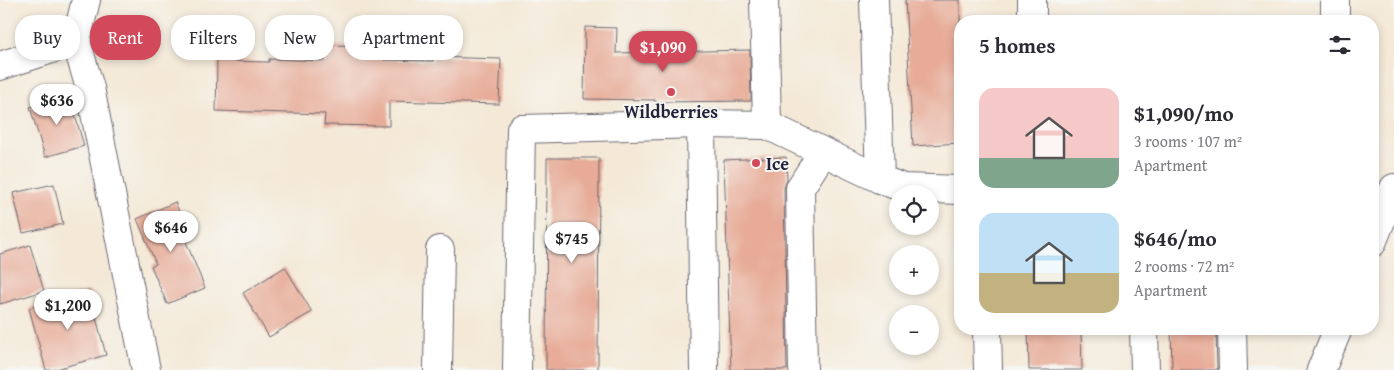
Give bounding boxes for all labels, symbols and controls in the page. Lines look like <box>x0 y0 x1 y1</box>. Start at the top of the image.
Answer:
chip: Buy <box>15 15 80 60</box>
chip: Rent <box>90 15 161 60</box>
chip: Filters <box>171 15 255 60</box>
chip: New <box>265 15 334 60</box>
chip: Apartment <box>344 15 463 60</box>
pin: $1,090 <box>622 30 704 73</box>
text: 5 homes <box>979 30 1055 61</box>
icon: filters <box>1326 31 1354 59</box>
text: $1,090 <box>640 35 686 59</box>
pin: $636 <box>27 84 87 126</box>
marker: Wildberries <box>665 86 677 98</box>
text: $636 <box>40 88 74 112</box>
place label: Wildberries <box>624 98 718 125</box>
text: $1,090/mo <box>1134 98 1234 129</box>
icon: home <box>1019 108 1079 168</box>
text: 3 rooms · 107 m² <box>1134 129 1242 153</box>
place label: Ice <box>766 150 789 177</box>
text: Apartment <box>1134 153 1207 177</box>
marker: Ice <box>750 157 762 169</box>
map controls <box>889 185 939 355</box>
button: locate <box>889 185 939 235</box>
pin: $646 <box>141 210 201 253</box>
text: $646 <box>154 215 188 239</box>
pin: $745 <box>542 222 602 264</box>
text: $646/mo <box>1134 223 1217 254</box>
text: $745 <box>555 226 589 250</box>
icon: home <box>1019 233 1079 293</box>
button: + <box>889 245 939 295</box>
text: 2 rooms · 72 m² <box>1134 254 1234 278</box>
text: Apartment <box>1134 278 1207 302</box>
pin: $1,200 <box>27 288 109 331</box>
text: $1,200 <box>45 293 91 317</box>
button: − <box>889 305 939 355</box>

